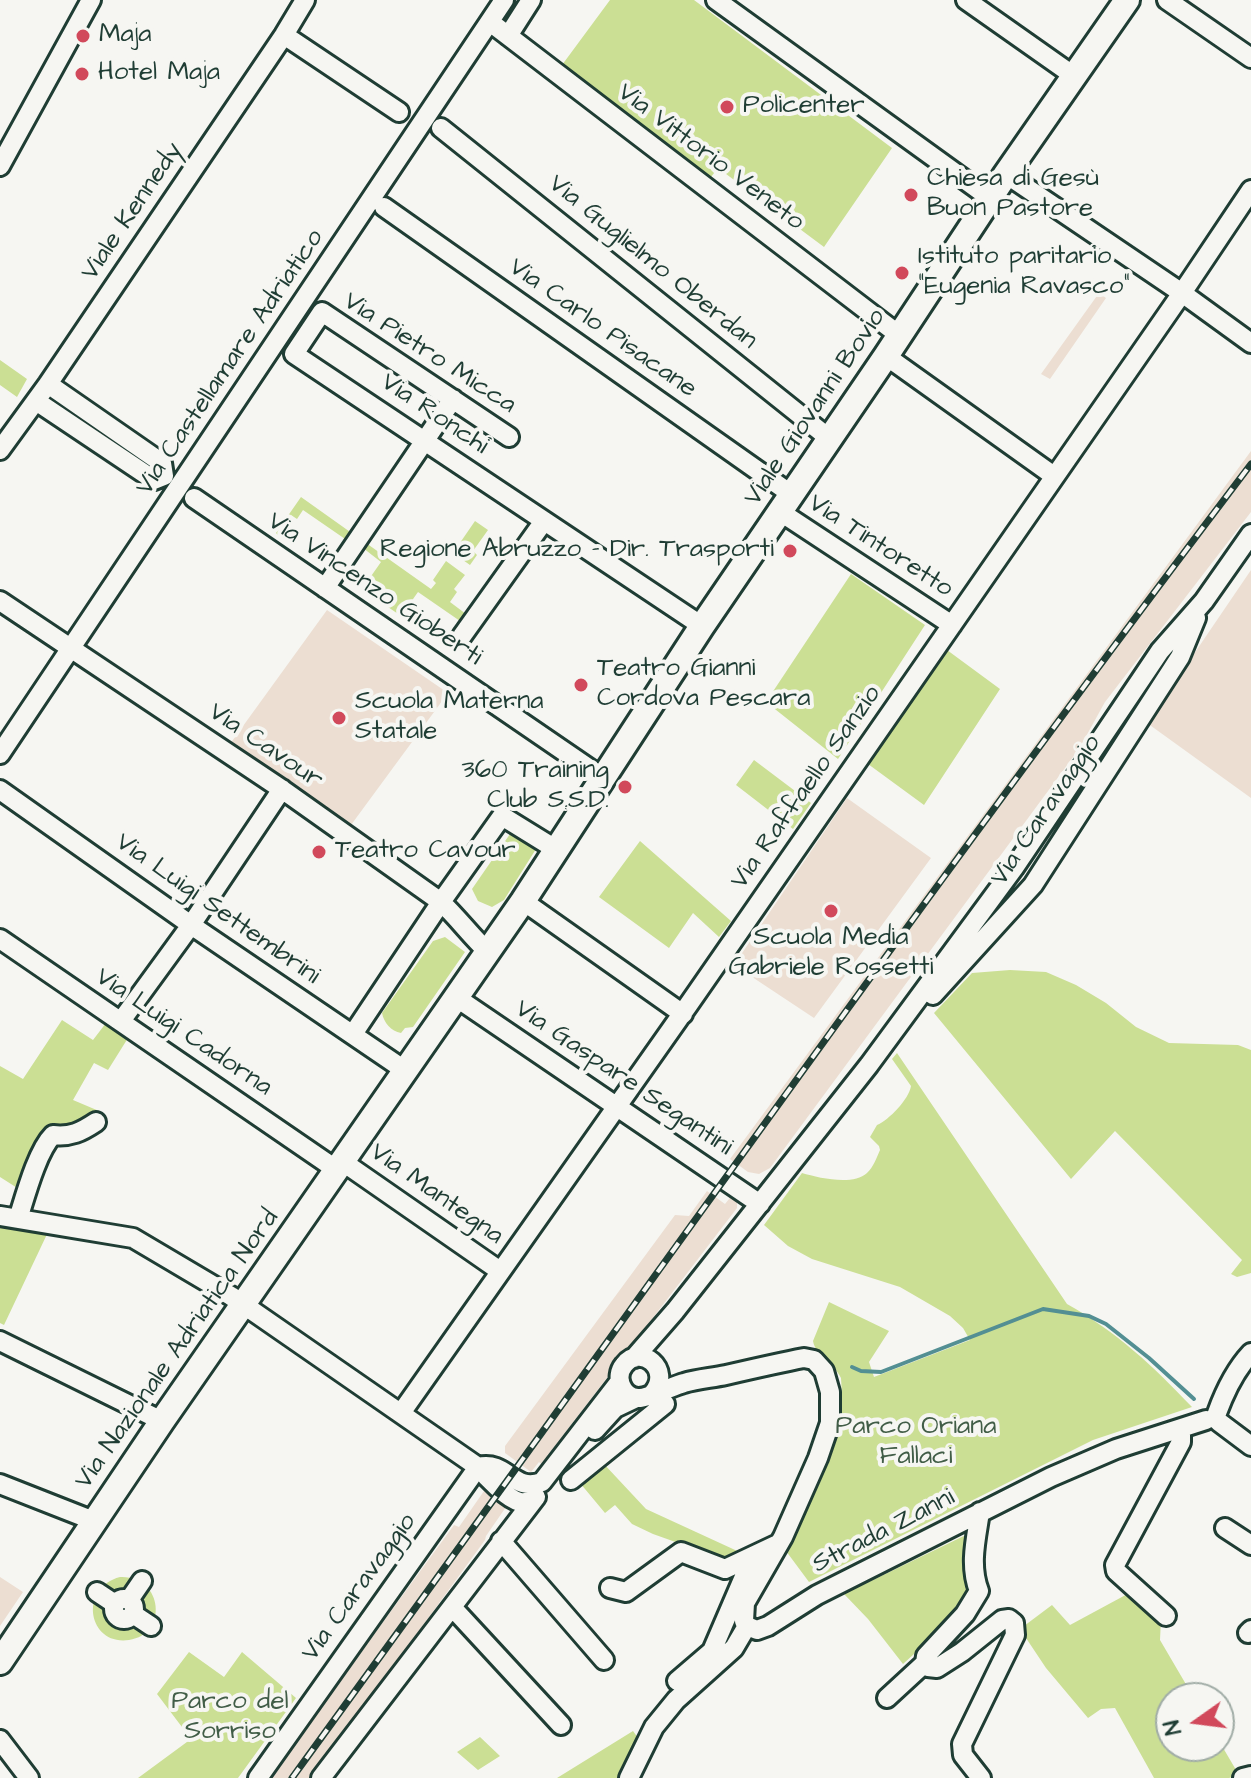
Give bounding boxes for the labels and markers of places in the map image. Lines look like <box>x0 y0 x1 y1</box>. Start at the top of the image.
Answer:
place label: Maja <box>99 20 152 52</box>
marker: Maja <box>74 27 92 45</box>
place label: Hotel Maja <box>98 58 220 90</box>
marker: Hotel Maja <box>73 65 91 83</box>
place label: Policenter <box>743 91 865 123</box>
marker: Policenter <box>718 98 736 116</box>
place label: Chiesa di Gesù Buon Pastore <box>927 164 1099 226</box>
marker: Chiesa di Gesù Buon Pastore <box>902 186 920 204</box>
place label: Istituto paritario "Eugenia Ravasco" <box>918 242 1130 304</box>
marker: Istituto paritario "Eugenia Ravasco" <box>893 264 911 282</box>
place label: Regione Abruzzo - Dir. Trasporti <box>380 535 774 567</box>
marker: Regione Abruzzo - Dir. Trasporti <box>781 542 799 560</box>
place label: Teatro Gianni Cordova Pescara <box>597 654 810 716</box>
marker: Teatro Gianni Cordova Pescara <box>572 676 590 694</box>
place label: Scuola Materna Statale <box>355 687 544 748</box>
marker: Scuola Materna Statale <box>330 709 348 727</box>
place label: 360 Training Club S.S.D. <box>462 756 609 818</box>
marker: 360 Training Club S.S.D. <box>616 778 634 796</box>
place label: Teatro Cavour <box>335 836 516 868</box>
marker: Teatro Cavour <box>310 843 328 861</box>
marker: Scuola Media Gabriele Rossetti <box>822 902 840 920</box>
place label: Scuola Media Gabriele Rossetti <box>728 923 934 984</box>

